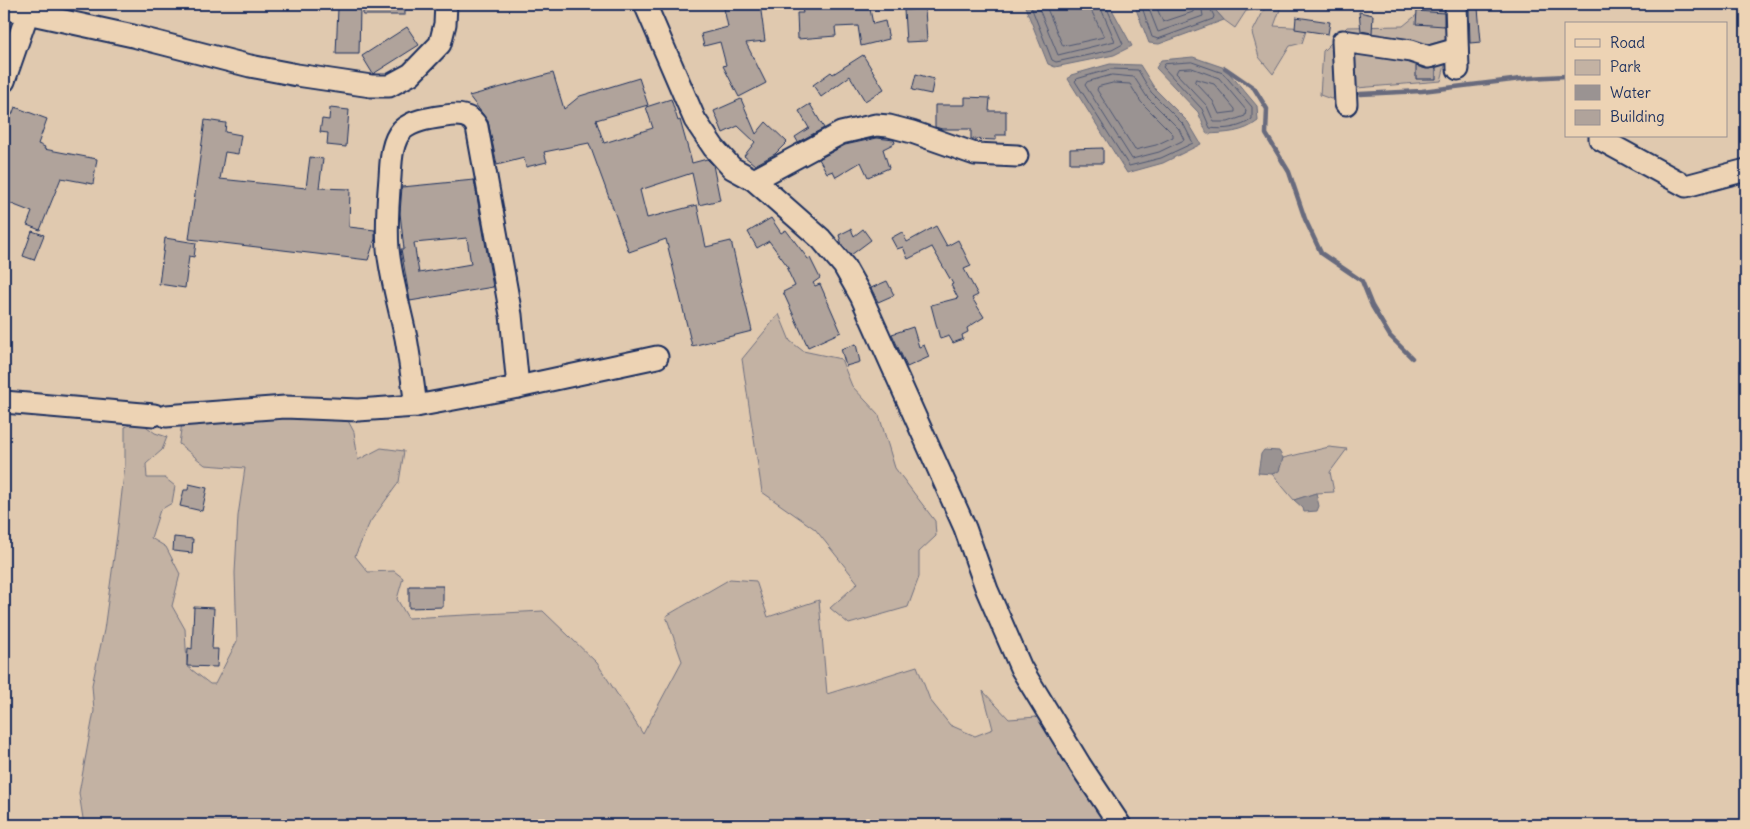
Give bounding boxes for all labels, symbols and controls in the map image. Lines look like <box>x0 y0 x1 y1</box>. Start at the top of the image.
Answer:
legend <box>1565 22 1728 138</box>
text: Road <box>1610 33 1645 52</box>
text: Park <box>1610 57 1641 76</box>
text: Water <box>1610 83 1651 102</box>
text: Building <box>1610 107 1665 126</box>

